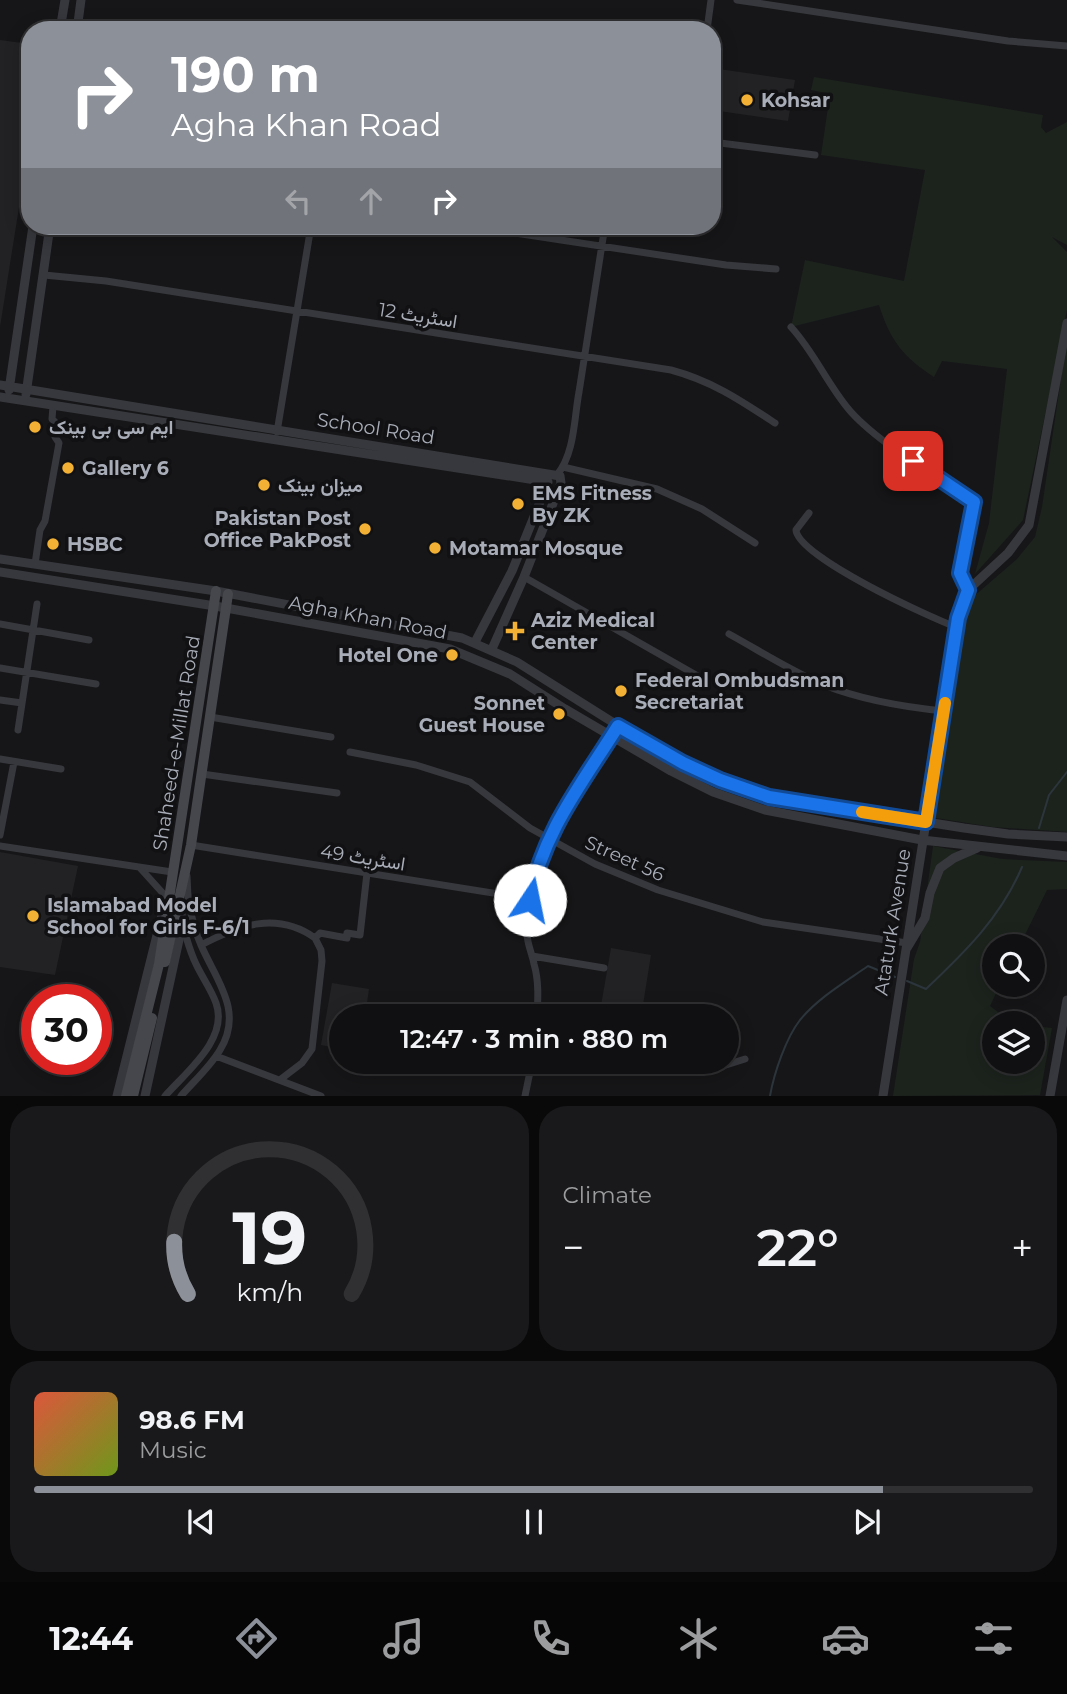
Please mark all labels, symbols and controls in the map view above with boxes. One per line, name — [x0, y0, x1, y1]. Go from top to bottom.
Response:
text: 190 m — [171, 45, 320, 104]
icon: right — [56, 49, 147, 140]
place label: Kohsar — [761, 89, 830, 112]
marker: Kohsar — [739, 92, 755, 108]
text: Agha Khan Road — [171, 105, 442, 144]
icon: left — [279, 182, 317, 220]
icon: ahead — [352, 182, 390, 220]
icon: right — [425, 182, 463, 220]
street label: اسٹریٹ 12 — [377, 298, 459, 333]
street label: School Road — [316, 408, 436, 449]
place label: ایم سی بی بینک — [49, 416, 173, 440]
marker: ایم سی بی بینک — [27, 419, 43, 435]
pin — [883, 431, 943, 491]
icon: arrive — [894, 442, 932, 480]
place label: Gallery 6 — [82, 457, 169, 480]
marker: Gallery 6 — [60, 460, 76, 476]
place label: میزان بینک — [278, 474, 363, 498]
marker: میزان بینک — [256, 477, 272, 493]
place label: EMS Fitness By ZK — [532, 482, 652, 527]
marker: EMS Fitness By ZK — [510, 496, 526, 512]
place label: Pakistan Post Office PakPost — [204, 507, 351, 552]
marker: Pakistan Post Office PakPost — [357, 521, 373, 537]
place label: HSBC — [67, 533, 123, 556]
marker: HSBC — [45, 536, 61, 552]
place label: Motamar Mosque — [449, 537, 623, 560]
marker: Motamar Mosque — [427, 540, 443, 556]
street label: Agha Khan Road — [287, 591, 449, 644]
place label: Aziz Medical Center — [530, 609, 655, 654]
marker: Aziz Medical Center — [505, 621, 525, 641]
street label: Shaheed-e-Millat Road — [148, 634, 205, 852]
place label: Hotel One — [338, 644, 438, 667]
marker: Hotel One — [444, 647, 460, 663]
place label: Federal Ombudsman Secretariat — [635, 669, 844, 714]
marker: Federal Ombudsman Secretariat — [613, 683, 629, 699]
place label: Sonnet Guest House — [419, 692, 545, 737]
marker: Sonnet Guest House — [551, 706, 567, 722]
street label: Street 56 — [581, 831, 668, 886]
street label: اسٹریٹ 49 — [319, 839, 407, 876]
street label: Ataturk Avenue — [870, 847, 915, 997]
position arrow — [493, 863, 567, 937]
place label: Islamabad Model School for Girls F-6/1 — [47, 894, 250, 939]
marker: Islamabad Model School for Girls F-6/1 — [25, 908, 41, 924]
map controls — [982, 934, 1045, 1074]
button: search — [982, 934, 1045, 997]
speed limit sign: 30 — [21, 984, 112, 1075]
button: layers — [982, 1011, 1045, 1074]
text: 12:47 · 3 min · 880 m — [400, 1023, 668, 1055]
text: Climate — [563, 1181, 652, 1209]
text: 19 — [232, 1195, 307, 1283]
text: 22° — [757, 1216, 839, 1279]
text: − — [563, 1224, 584, 1271]
text: + — [1011, 1224, 1033, 1271]
text: km/h — [236, 1277, 303, 1307]
text: 98.6 FM — [139, 1404, 245, 1436]
text: Music — [139, 1436, 207, 1464]
icon: previous — [182, 1503, 220, 1541]
icon: pause — [515, 1503, 553, 1541]
icon: next — [848, 1503, 886, 1541]
icon: directions — [232, 1614, 281, 1663]
icon: music — [379, 1614, 428, 1663]
icon: phone — [526, 1614, 575, 1663]
icon: climate — [674, 1614, 723, 1663]
icon: car — [821, 1614, 870, 1663]
icon: filters — [969, 1614, 1018, 1663]
text: 12:44 — [49, 1619, 133, 1658]

